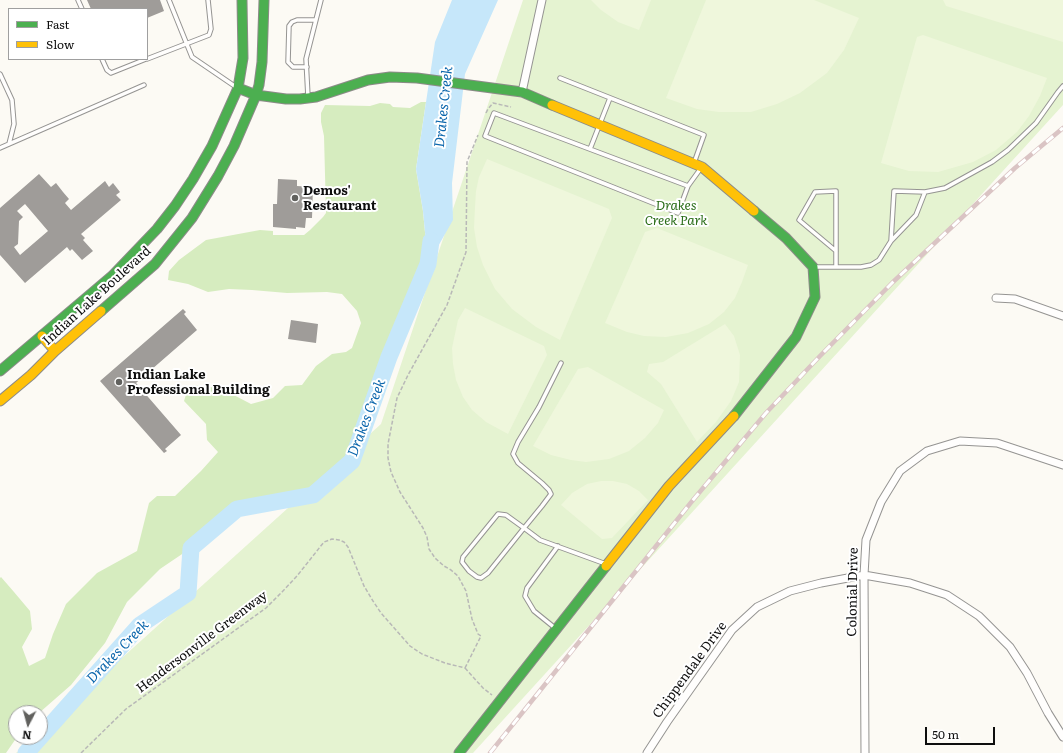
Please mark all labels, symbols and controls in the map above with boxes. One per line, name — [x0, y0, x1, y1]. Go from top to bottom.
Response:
legend — [8, 8, 148, 60]
text: Fast — [46, 15, 69, 33]
text: Slow — [46, 35, 74, 53]
water label: Drakes Creek — [431, 65, 457, 149]
place label: Demos' Restaurant — [303, 183, 376, 214]
marker: Demos' Restaurant — [290, 193, 300, 203]
park label: Drakes Creek Park — [645, 198, 707, 229]
street label: Indian Lake Boulevard — [40, 243, 154, 349]
place label: Indian Lake Professional Building — [127, 367, 270, 398]
marker: Indian Lake Professional Building — [114, 377, 124, 387]
water label: Drakes Creek — [345, 377, 389, 459]
street label: Colonial Drive — [844, 547, 862, 637]
street label: Hendersonville Greenway — [133, 588, 271, 696]
water label: Drakes Creek — [84, 617, 152, 687]
street label: Chippendale Drive — [650, 619, 730, 721]
north arrow — [8, 705, 48, 745]
scale bar — [927, 719, 997, 745]
text: 50 m — [932, 725, 959, 743]
text: N — [21, 728, 32, 744]

